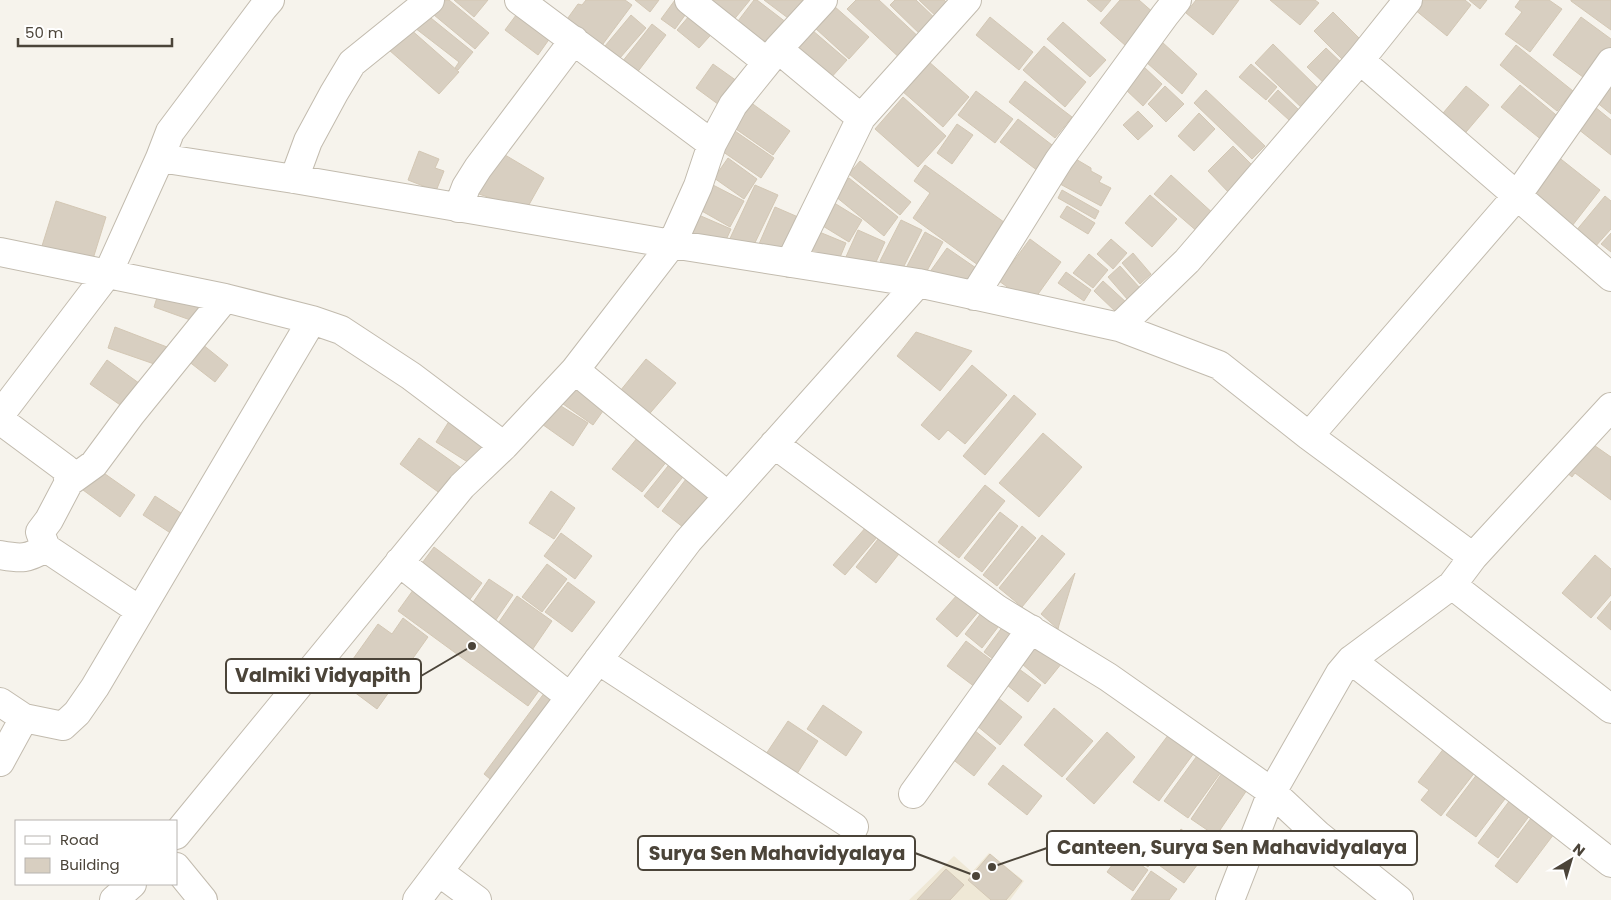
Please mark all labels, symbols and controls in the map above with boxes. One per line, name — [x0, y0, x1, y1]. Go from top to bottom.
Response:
scale bar — [18, 15, 171, 47]
text: 50 m — [25, 22, 63, 43]
callout: Valmiki Vidyapith — [226, 659, 421, 693]
text: Valmiki Vidyapith — [235, 662, 411, 689]
legend — [15, 820, 178, 885]
text: Road — [60, 829, 99, 850]
callout: Canteen, Surya Sen Mahavidyalaya — [1047, 831, 1417, 865]
text: Canteen, Surya Sen Mahavidyalaya — [1057, 834, 1407, 861]
north arrow — [1546, 835, 1596, 885]
callout: Surya Sen Mahavidyalaya — [638, 836, 915, 870]
text: N — [1569, 839, 1589, 861]
text: Surya Sen Mahavidyalaya — [649, 840, 905, 867]
text: Building — [60, 854, 120, 875]

